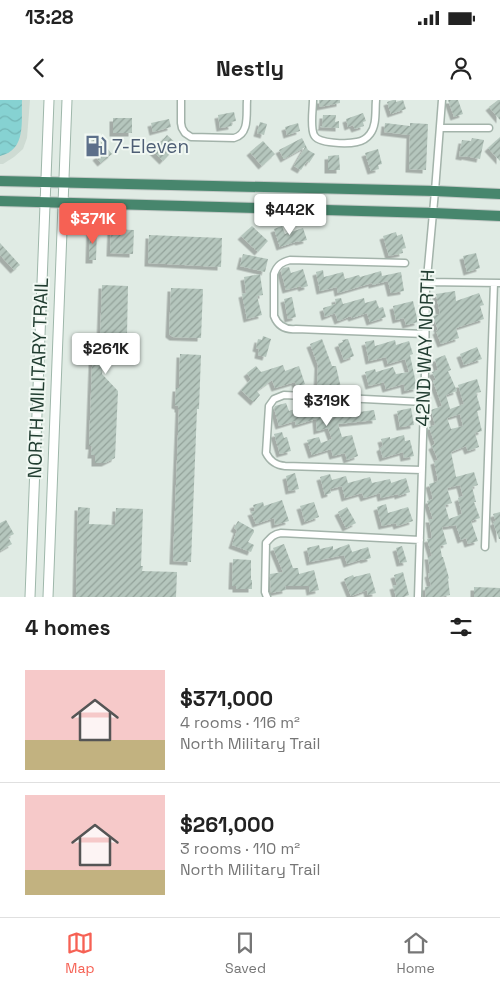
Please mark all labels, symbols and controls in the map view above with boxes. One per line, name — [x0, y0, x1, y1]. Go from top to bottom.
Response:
text: 13:28 — [25, 5, 74, 30]
icon: back — [25, 54, 53, 82]
text: Nestly — [216, 54, 284, 82]
icon: person — [447, 54, 475, 82]
fuel station icon: 7-Eleven — [83, 133, 109, 159]
place label: 7-Eleven — [112, 134, 189, 159]
pin: $442K — [255, 194, 325, 236]
text: $442K — [265, 199, 315, 220]
pin: $371K — [58, 202, 128, 245]
text: $371K — [70, 208, 116, 229]
street label: 42ND WAY NORTH — [410, 269, 440, 427]
street label: NORTH MILITARY TRAIL — [22, 277, 54, 479]
pin: $261K — [71, 332, 141, 375]
text: $261K — [83, 338, 129, 359]
pin: $319K — [292, 384, 362, 427]
text: $319K — [304, 390, 350, 411]
icon: filters — [447, 613, 475, 641]
text: 4 homes — [25, 614, 111, 641]
text: $371,000 — [180, 685, 273, 712]
icon: home — [65, 690, 125, 750]
text: 4 rooms · 116 m² — [180, 712, 300, 733]
text: North Military Trail — [180, 733, 320, 754]
text: $261,000 — [180, 811, 274, 838]
icon: home — [65, 815, 125, 875]
text: 3 rooms · 110 m² — [180, 838, 300, 859]
text: North Military Trail — [180, 859, 320, 880]
tab: Map — [65, 929, 94, 977]
tab: Saved — [225, 929, 266, 977]
tab: Home — [397, 929, 435, 977]

